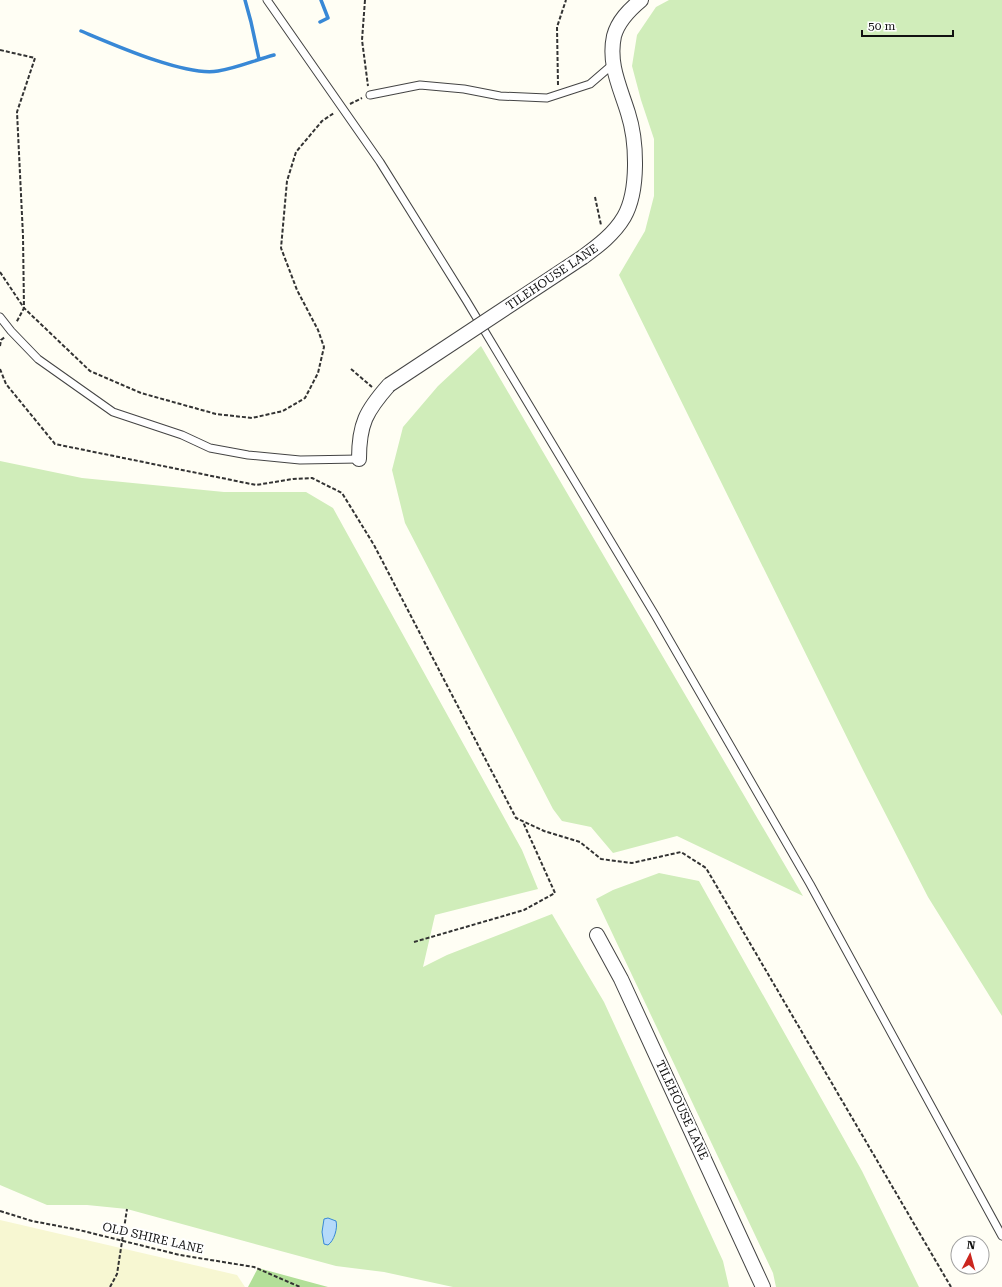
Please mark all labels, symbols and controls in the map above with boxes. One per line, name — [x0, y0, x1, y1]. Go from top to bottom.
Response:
scale bar — [862, 12, 953, 38]
text: 50 m — [868, 19, 895, 33]
street label: TILEHOUSE LANE — [503, 241, 601, 313]
street label: TILEHOUSE LANE — [653, 1058, 711, 1162]
street label: OLD SHIRE LANE — [101, 1220, 205, 1256]
north arrow — [950, 1235, 990, 1275]
text: N — [966, 1239, 976, 1253]

